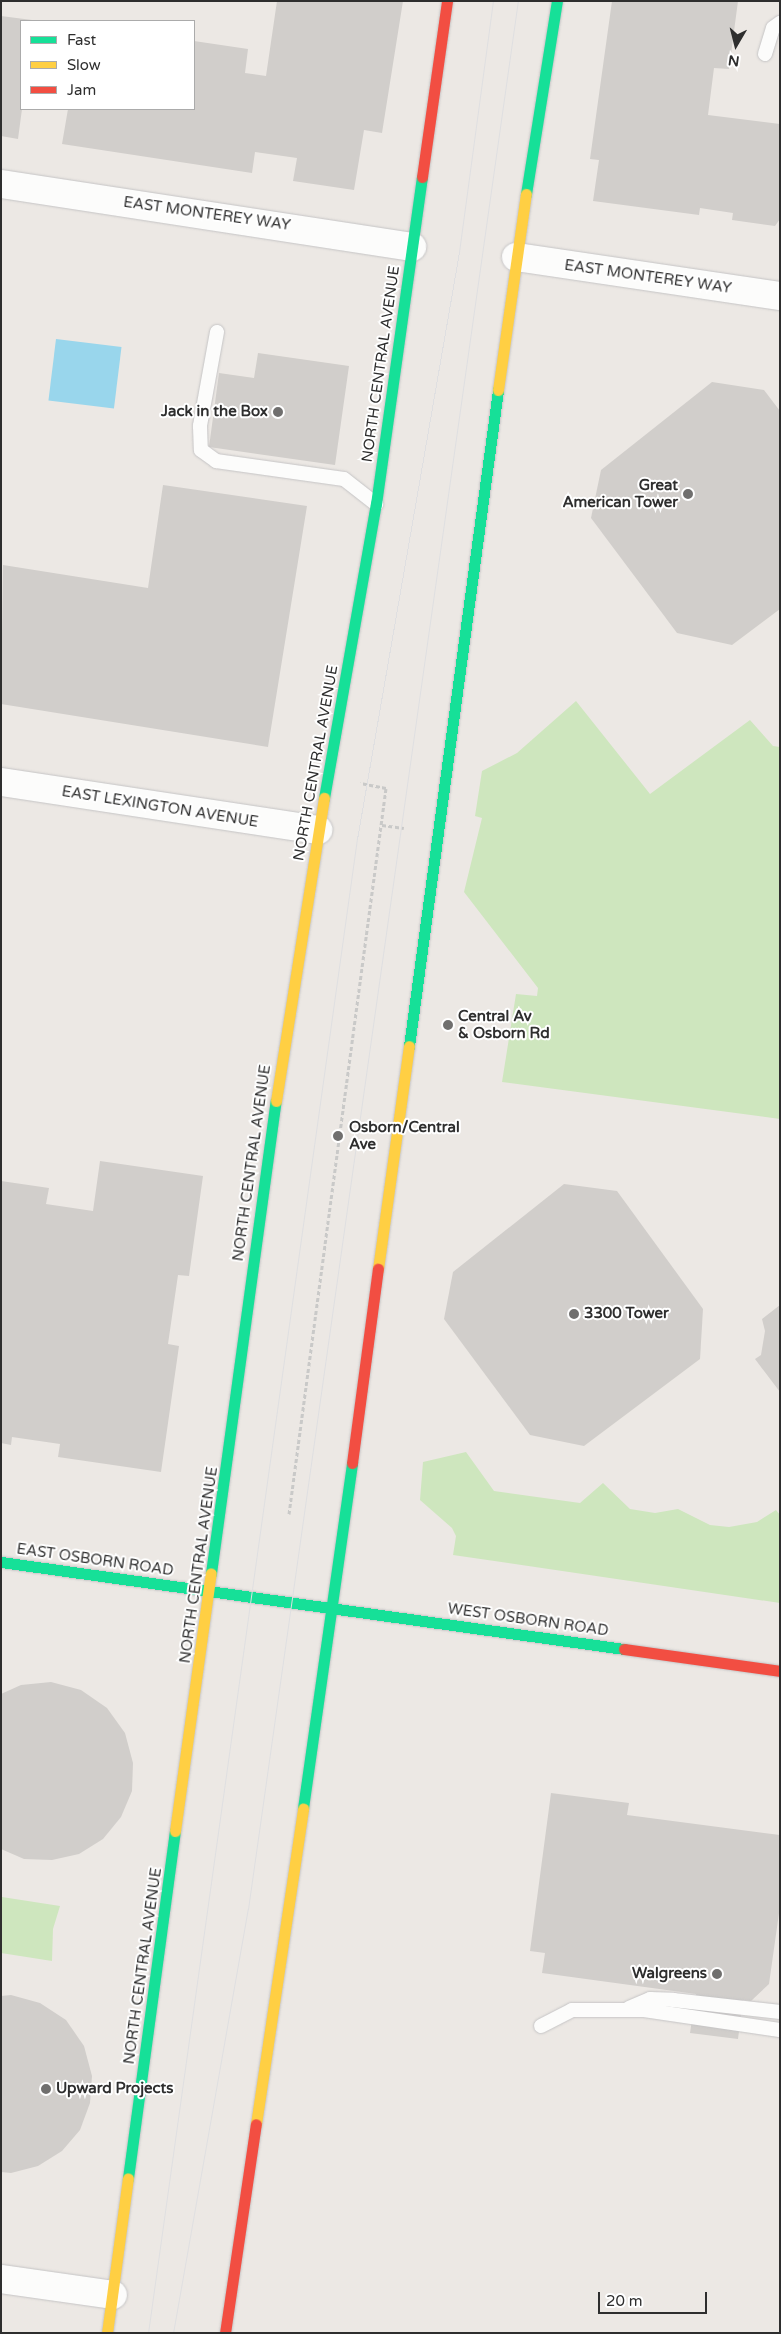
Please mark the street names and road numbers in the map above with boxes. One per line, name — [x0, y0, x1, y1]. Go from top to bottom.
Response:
street label: EAST MONTEREY WAY — [122, 193, 292, 235]
street label: EAST MONTEREY WAY — [563, 256, 733, 298]
street label: NORTH CENTRAL AVENUE — [358, 265, 404, 463]
street label: NORTH CENTRAL AVENUE — [290, 664, 342, 862]
street label: EAST LEXINGTON AVENUE — [60, 783, 260, 831]
street label: NORTH CENTRAL AVENUE — [229, 1064, 275, 1262]
street label: NORTH CENTRAL AVENUE — [176, 1466, 222, 1664]
street label: EAST OSBORN ROAD — [15, 1540, 175, 1580]
street label: WEST OSBORN ROAD — [446, 1600, 610, 1640]
street label: NORTH CENTRAL AVENUE — [120, 1867, 166, 2065]

